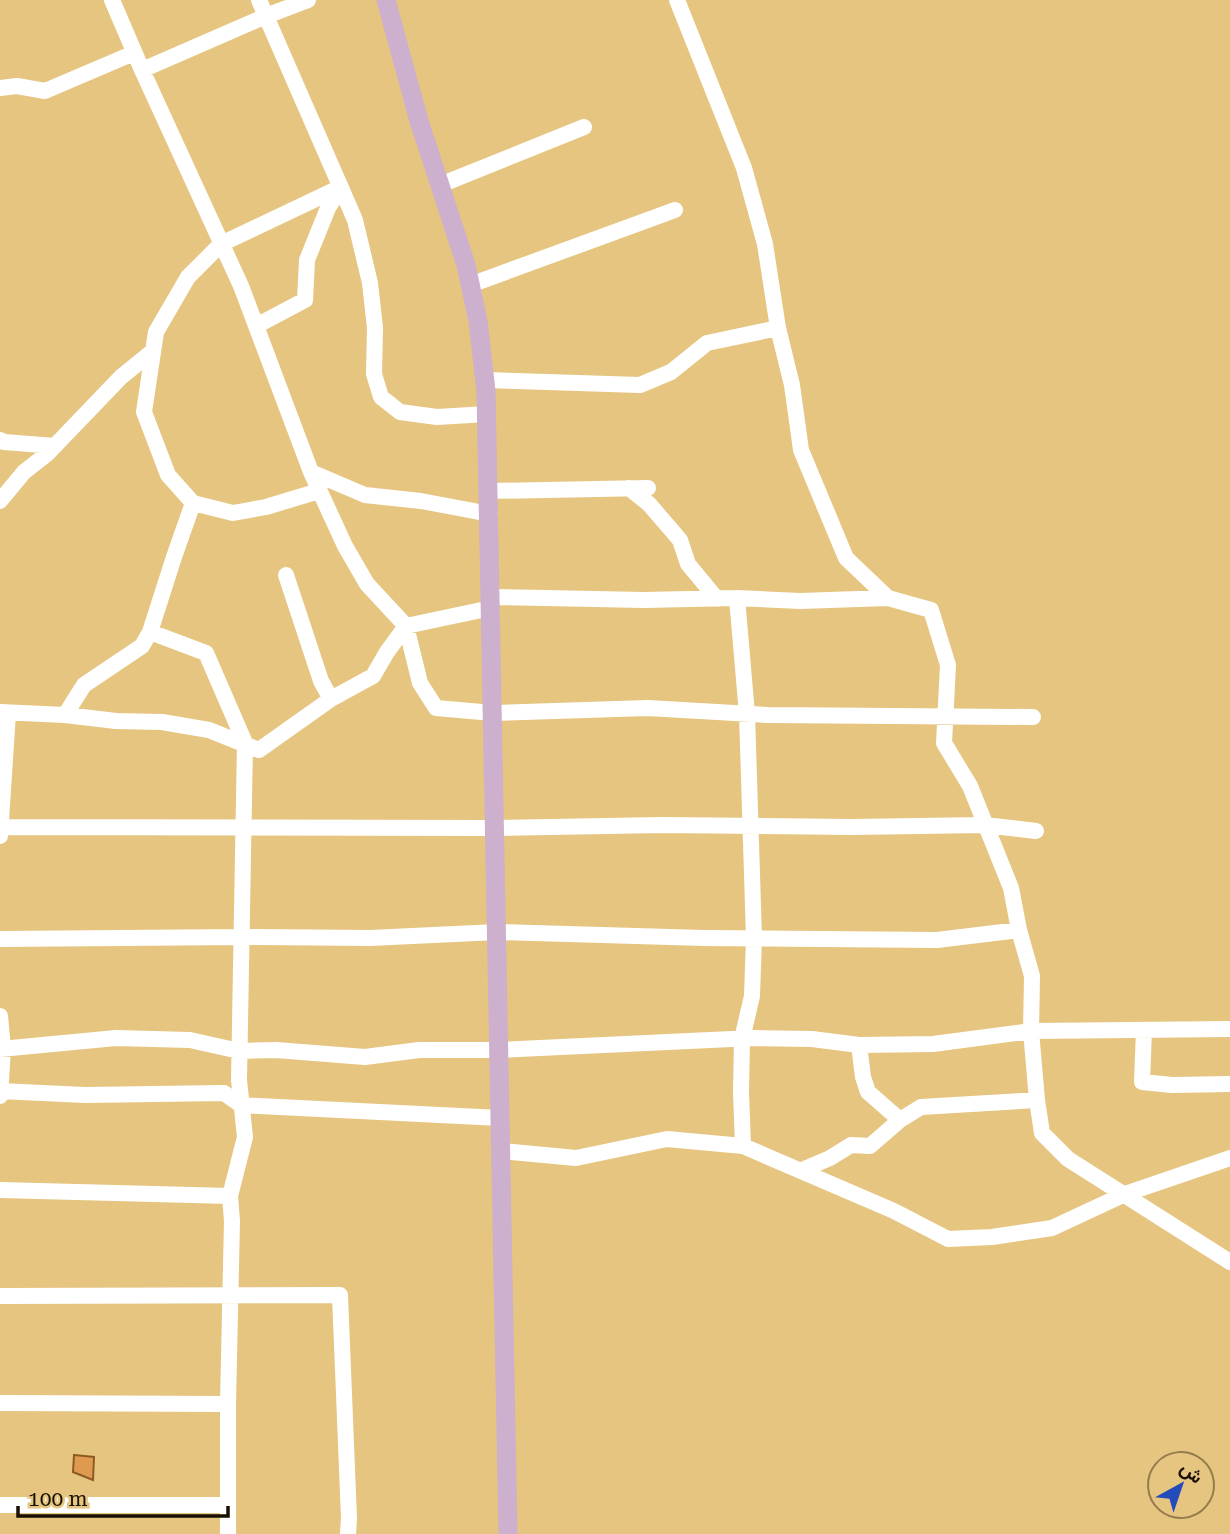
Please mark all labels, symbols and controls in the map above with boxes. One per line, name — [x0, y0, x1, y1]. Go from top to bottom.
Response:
north arrow — [1146, 1450, 1216, 1520]
text: ش — [1175, 1456, 1208, 1489]
scale bar — [18, 1474, 228, 1518]
text: 100 m — [28, 1487, 88, 1511]

